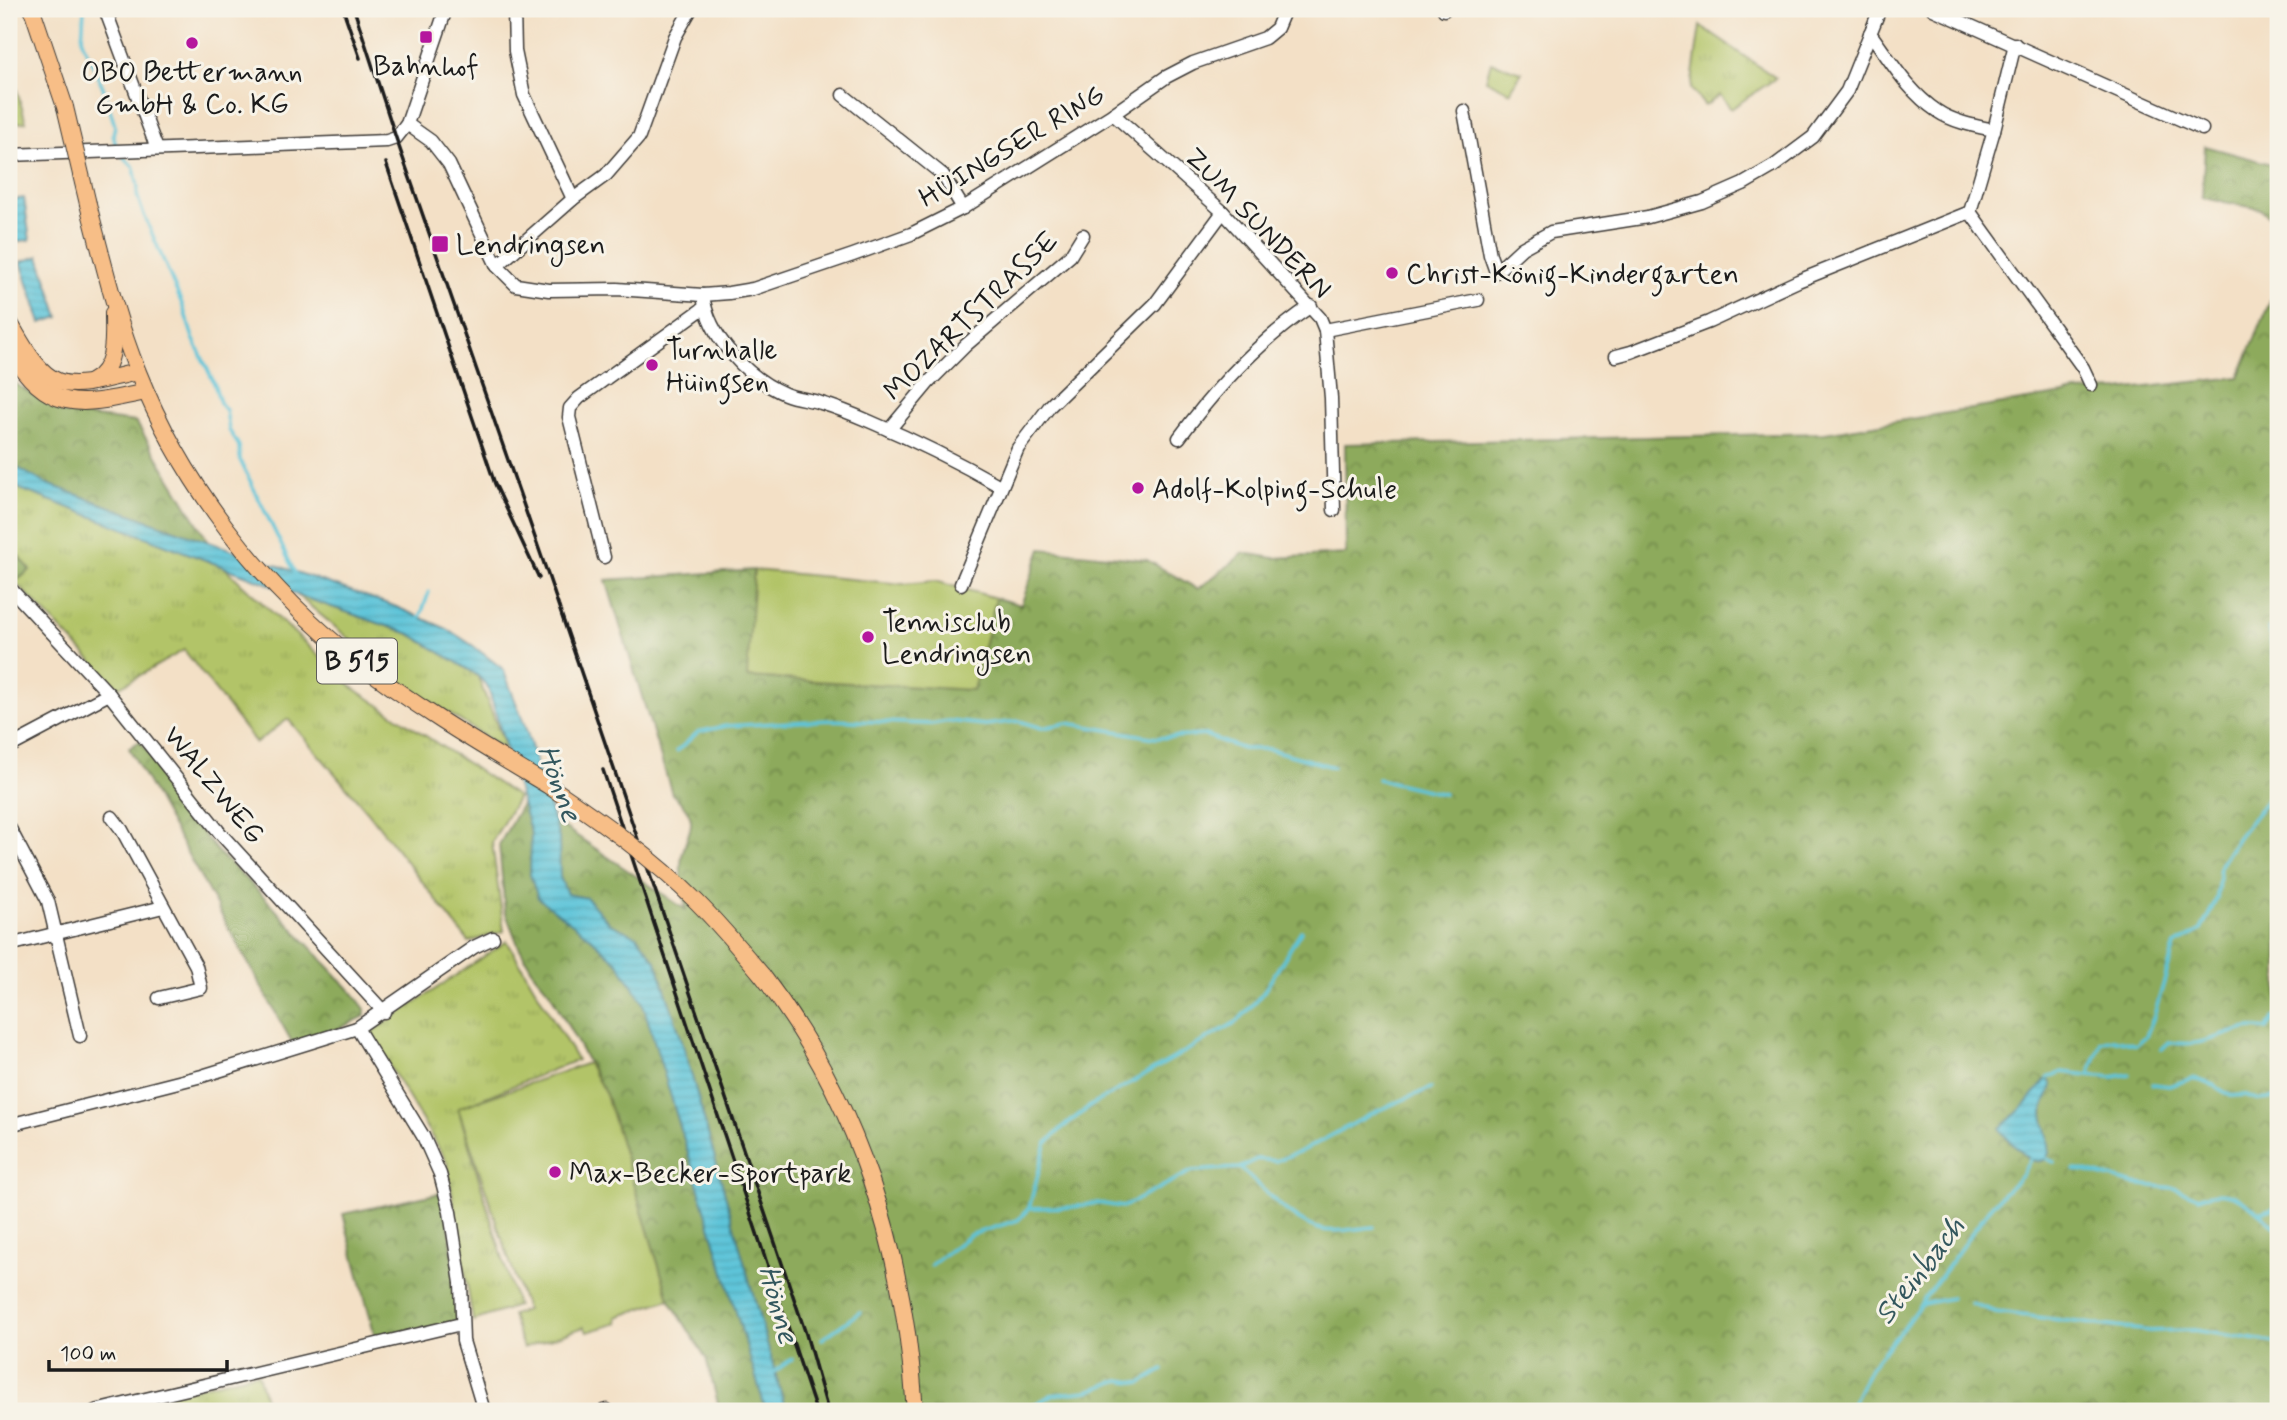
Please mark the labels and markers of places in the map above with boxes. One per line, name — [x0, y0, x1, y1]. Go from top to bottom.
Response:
marker: Bahnhof — [418, 29, 434, 45]
marker: OBO Bettermann GmbH & Co. KG — [184, 35, 200, 51]
place label: Bahnhof — [373, 49, 479, 86]
place label: OBO Bettermann GmbH & Co. KG — [81, 55, 303, 124]
place label: Lendringsen — [456, 228, 606, 267]
marker: Lendringsen — [430, 234, 450, 254]
place label: Christ-König-Kindergarten — [1406, 257, 1739, 297]
marker: Christ-König-Kindergarten — [1384, 265, 1400, 281]
place label: Turnhalle Hüingsen — [666, 333, 778, 405]
marker: Turnhalle Hüingsen — [644, 357, 660, 373]
place label: Adolf-Kolping-Schule — [1152, 472, 1397, 512]
marker: Adolf-Kolping-Schule — [1130, 480, 1146, 496]
place label: Tennisclub Lendringsen — [882, 605, 1032, 676]
marker: Tennisclub Lendringsen — [860, 629, 876, 645]
place label: Max-Becker-Sportpark — [569, 1156, 851, 1193]
marker: Max-Becker-Sportpark — [547, 1164, 563, 1180]

